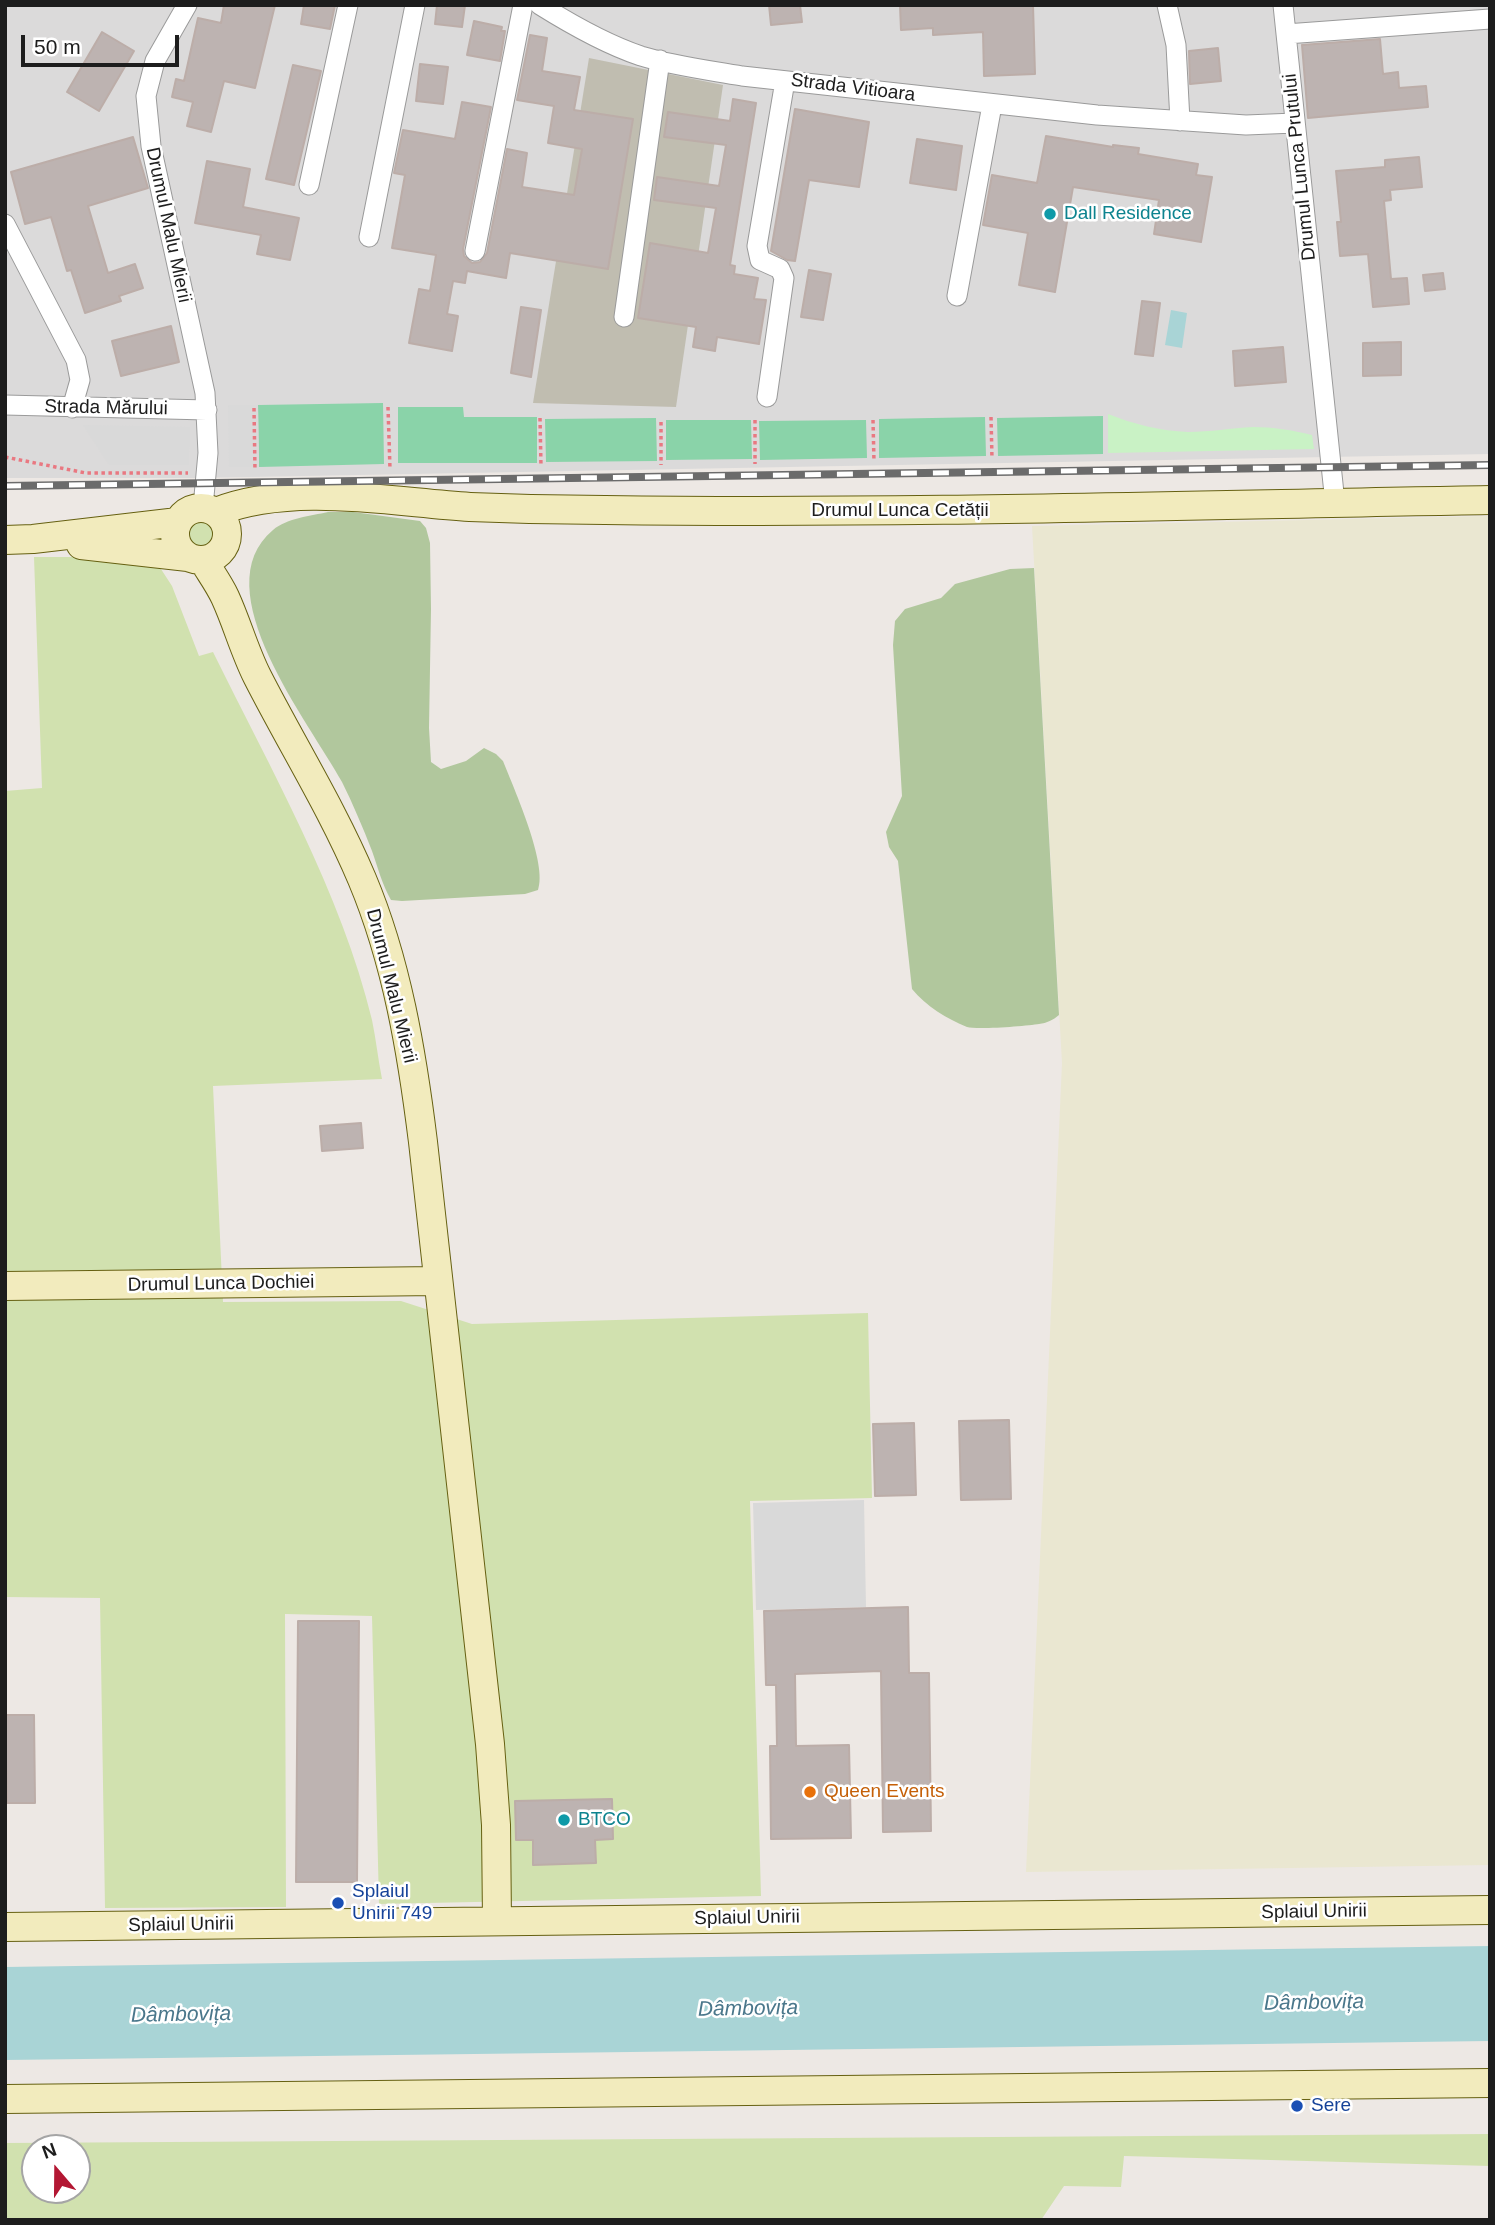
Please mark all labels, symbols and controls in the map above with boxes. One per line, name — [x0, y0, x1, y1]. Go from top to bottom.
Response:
scale bar — [24, 21, 182, 65]
text: 50 m — [34, 35, 81, 58]
street label: Strada Vitioara — [789, 69, 917, 107]
street label: Drumul Lunca Prutului — [1279, 72, 1321, 262]
street label: Drumul Malu Mierii — [140, 145, 196, 305]
place label: Dall Residence — [1064, 203, 1192, 225]
marker: Dall Residence — [1042, 206, 1058, 222]
street label: Strada Mărului — [44, 396, 168, 420]
street label: Drumul Lunca Cetății — [811, 500, 989, 522]
street label: Drumul Malu Mierii — [361, 906, 421, 1066]
street label: Drumul Lunca Dochiei — [127, 1271, 315, 1297]
place label: Queen Events — [824, 1781, 944, 1803]
marker: Queen Events — [802, 1784, 818, 1800]
place label: BTCO — [578, 1809, 631, 1831]
marker: BTCO — [556, 1812, 572, 1828]
place label: Splaiul Unirii 749 — [352, 1881, 432, 1925]
marker: Splaiul Unirii 749 — [330, 1895, 346, 1911]
street label: Splaiul Unirii — [1261, 1900, 1367, 1924]
street label: Splaiul Unirii — [694, 1906, 800, 1930]
street label: Splaiul Unirii — [128, 1913, 234, 1937]
water label: Dâmbovița — [1264, 1990, 1364, 2016]
water label: Dâmbovița — [698, 1996, 798, 2022]
water label: Dâmbovița — [131, 2002, 231, 2028]
place label: Sere — [1311, 2095, 1351, 2117]
marker: Sere — [1289, 2098, 1305, 2114]
north arrow — [21, 2134, 91, 2204]
text: N — [39, 2138, 59, 2163]

